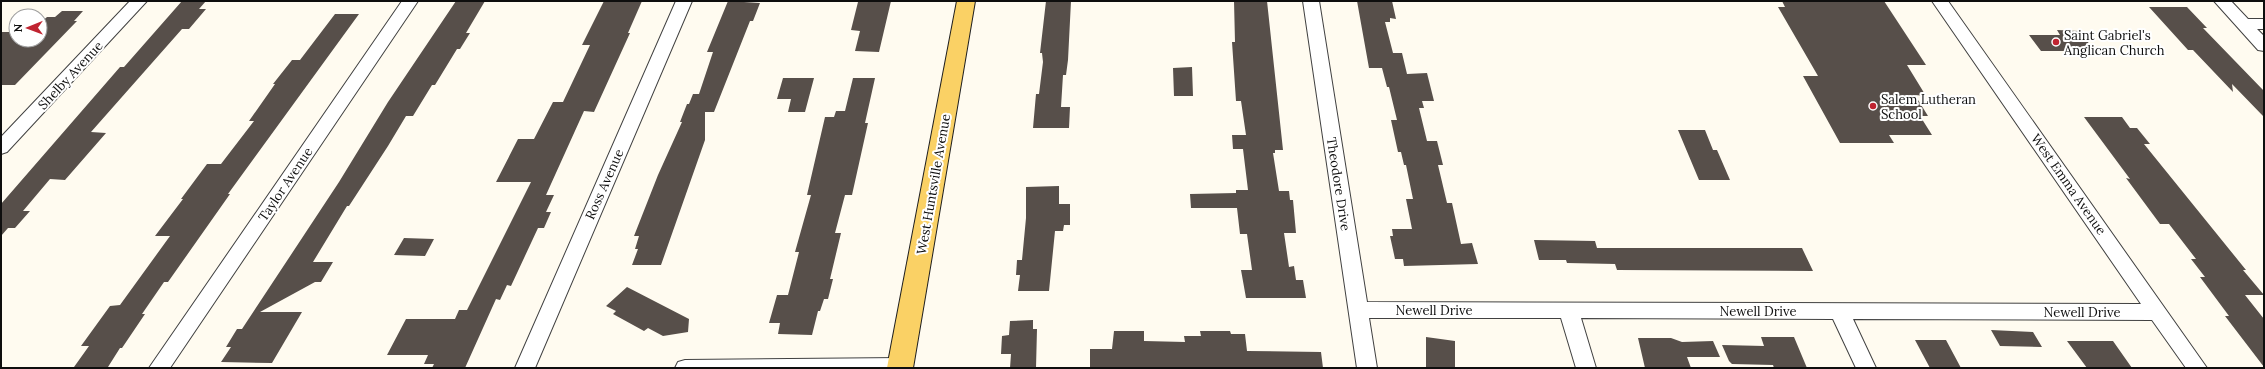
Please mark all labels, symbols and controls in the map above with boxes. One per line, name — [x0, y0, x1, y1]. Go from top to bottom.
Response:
north arrow — [8, 8, 48, 48]
text: N — [11, 23, 25, 33]
place label: Saint Gabriel's Anglican Church — [2063, 27, 2165, 59]
marker: Saint Gabriel's Anglican Church — [2051, 37, 2061, 47]
street label: Shelby Avenue — [34, 38, 106, 113]
place label: Salem Lutheran School — [1881, 91, 1976, 123]
marker: Salem Lutheran School — [1868, 101, 1878, 111]
street label: West Huntsville Avenue — [913, 113, 954, 256]
street label: West Emma Avenue — [2027, 130, 2110, 238]
street label: Theodore Drive — [1323, 136, 1354, 232]
street label: Taylor Avenue — [254, 144, 316, 225]
street label: Ross Avenue — [581, 146, 628, 222]
street label: Newell Drive — [1395, 302, 1473, 319]
street label: Newell Drive — [1719, 303, 1797, 320]
street label: Newell Drive — [2043, 304, 2121, 321]

